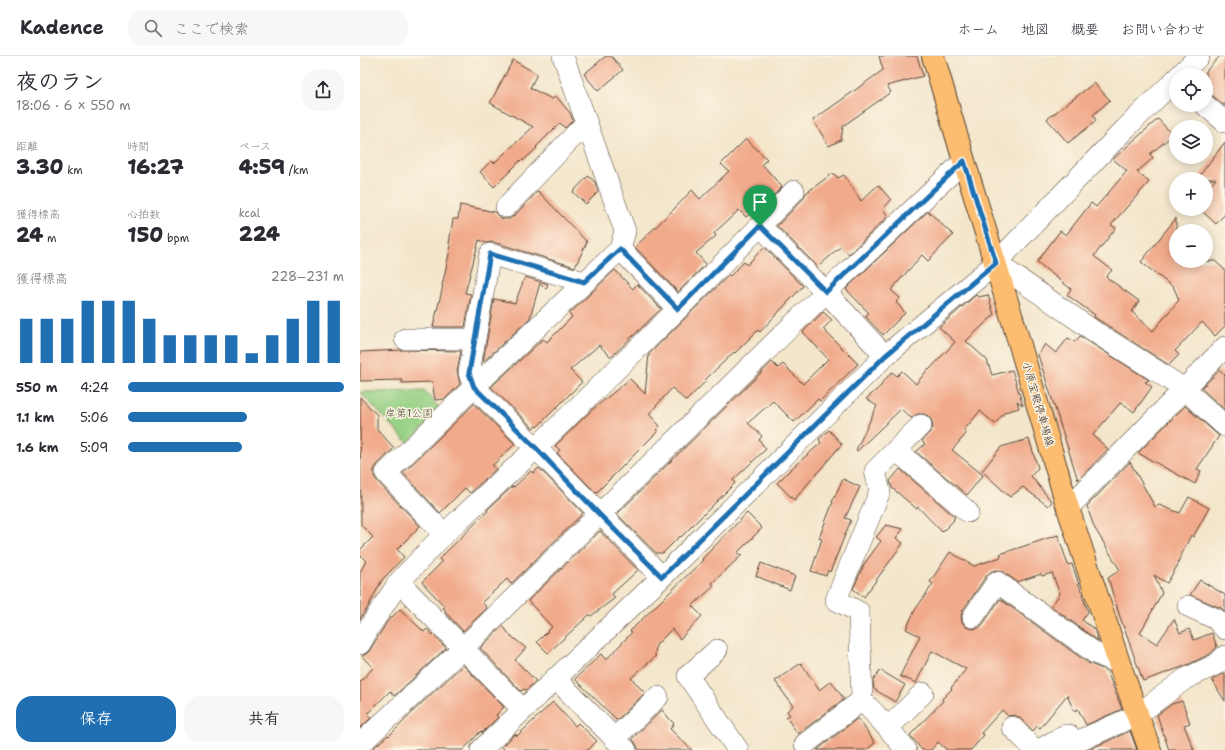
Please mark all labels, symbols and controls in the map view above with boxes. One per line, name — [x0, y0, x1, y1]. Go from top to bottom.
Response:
search box — [128, 10, 408, 46]
text: Kadence — [20, 15, 104, 40]
icon: search — [142, 17, 164, 39]
text: ここで検索 — [174, 19, 249, 39]
text: ホーム — [958, 20, 999, 38]
text: 地図 — [1021, 20, 1049, 38]
text: 概要 — [1071, 20, 1099, 38]
text: お問い合わせ — [1121, 20, 1205, 38]
text: 夜のラン — [16, 67, 104, 96]
map controls — [1169, 68, 1213, 268]
button: locate — [1169, 68, 1213, 112]
button: share — [302, 69, 344, 111]
text: 18:06 · 6 × 550 m — [16, 97, 131, 114]
button: layers — [1169, 120, 1213, 164]
text: 距離 — [16, 139, 38, 154]
text: 時間 — [127, 139, 149, 154]
text: ペース — [239, 139, 271, 154]
text: 3.30 — [16, 154, 63, 180]
text: 16:27 — [127, 154, 184, 180]
text: 4:59 — [239, 154, 285, 180]
text: km — [63, 163, 83, 178]
text: /km — [285, 163, 308, 178]
button: + — [1169, 172, 1213, 216]
pin — [743, 185, 777, 226]
icon: arrive — [749, 191, 771, 213]
text: kcal — [239, 206, 260, 221]
text: 獲得標高 — [16, 207, 60, 222]
text: 心拍数 — [127, 207, 160, 222]
text: 224 — [239, 221, 280, 247]
text: 24 — [16, 222, 43, 248]
text: 150 — [127, 222, 163, 248]
button: − — [1169, 224, 1213, 268]
text: m — [43, 231, 57, 246]
text: bpm — [163, 231, 189, 246]
text: 228–231 m — [271, 268, 344, 285]
text: 獲得標高 — [16, 270, 68, 287]
street label: 小原宝殿停車場線 — [1019, 360, 1057, 448]
text: 550 m — [16, 379, 58, 396]
text: 4:24 — [80, 379, 109, 396]
park label: 岸第1公園 — [385, 406, 433, 421]
text: 1.1 km — [16, 409, 54, 426]
text: 5:06 — [80, 409, 109, 426]
text: 1.6 km — [16, 439, 59, 456]
text: 5:09 — [80, 439, 108, 456]
button: 保存 — [16, 696, 176, 742]
button: 共有 — [184, 696, 344, 742]

